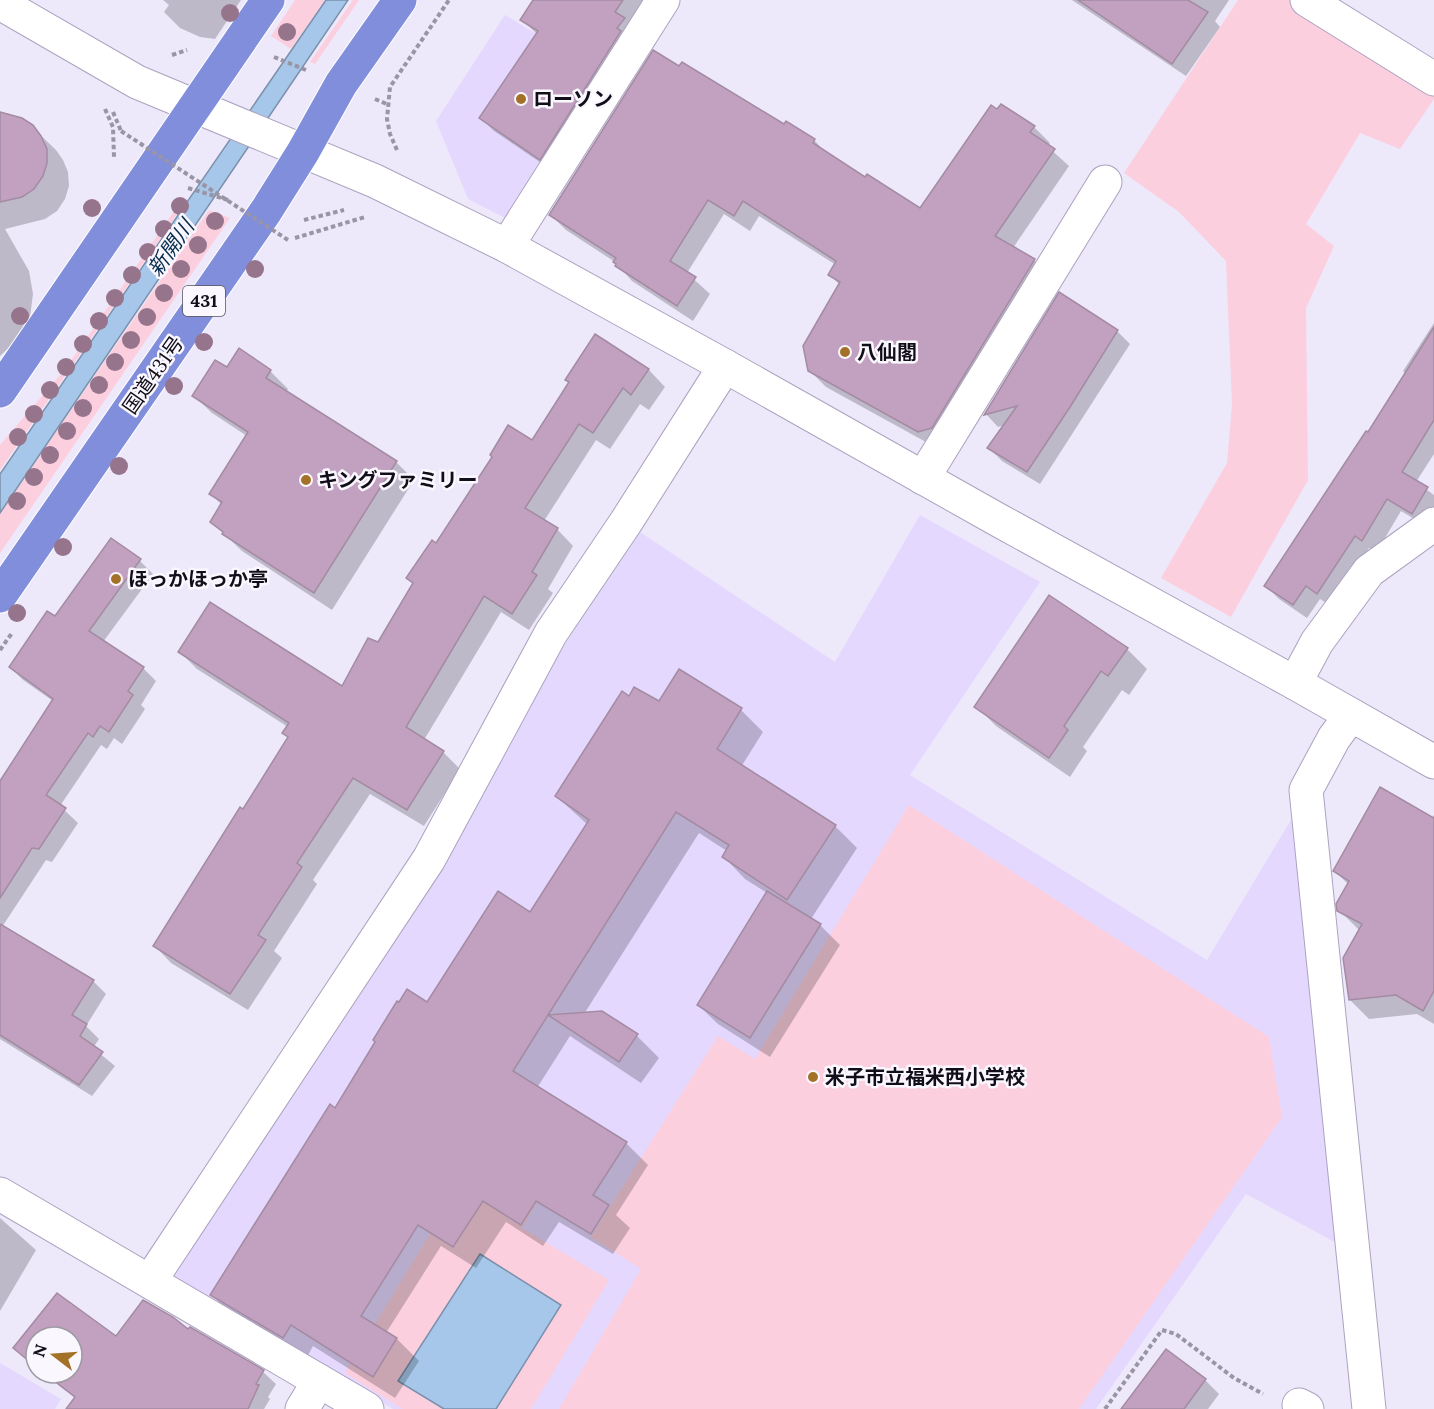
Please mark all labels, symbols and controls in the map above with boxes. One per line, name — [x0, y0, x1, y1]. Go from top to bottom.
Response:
place label: ローソン — [533, 86, 613, 111]
marker: ローソン — [514, 92, 528, 106]
water label: 新開川 — [141, 213, 201, 281]
road number: 431 — [183, 286, 225, 316]
street label: 国道431号 — [117, 331, 188, 418]
place label: 八仙閣 — [857, 339, 917, 364]
marker: 八仙閣 — [838, 345, 852, 359]
place label: キングファミリー — [318, 467, 477, 492]
marker: キングファミリー — [299, 473, 313, 487]
place label: ほっかほっか亭 — [128, 566, 268, 591]
marker: ほっかほっか亭 — [109, 572, 123, 586]
place label: 米子市立福米西小学校 — [825, 1064, 1025, 1089]
marker: 米子市立福米西小学校 — [806, 1070, 820, 1084]
north arrow — [24, 1325, 84, 1385]
text: N — [28, 1342, 51, 1359]

